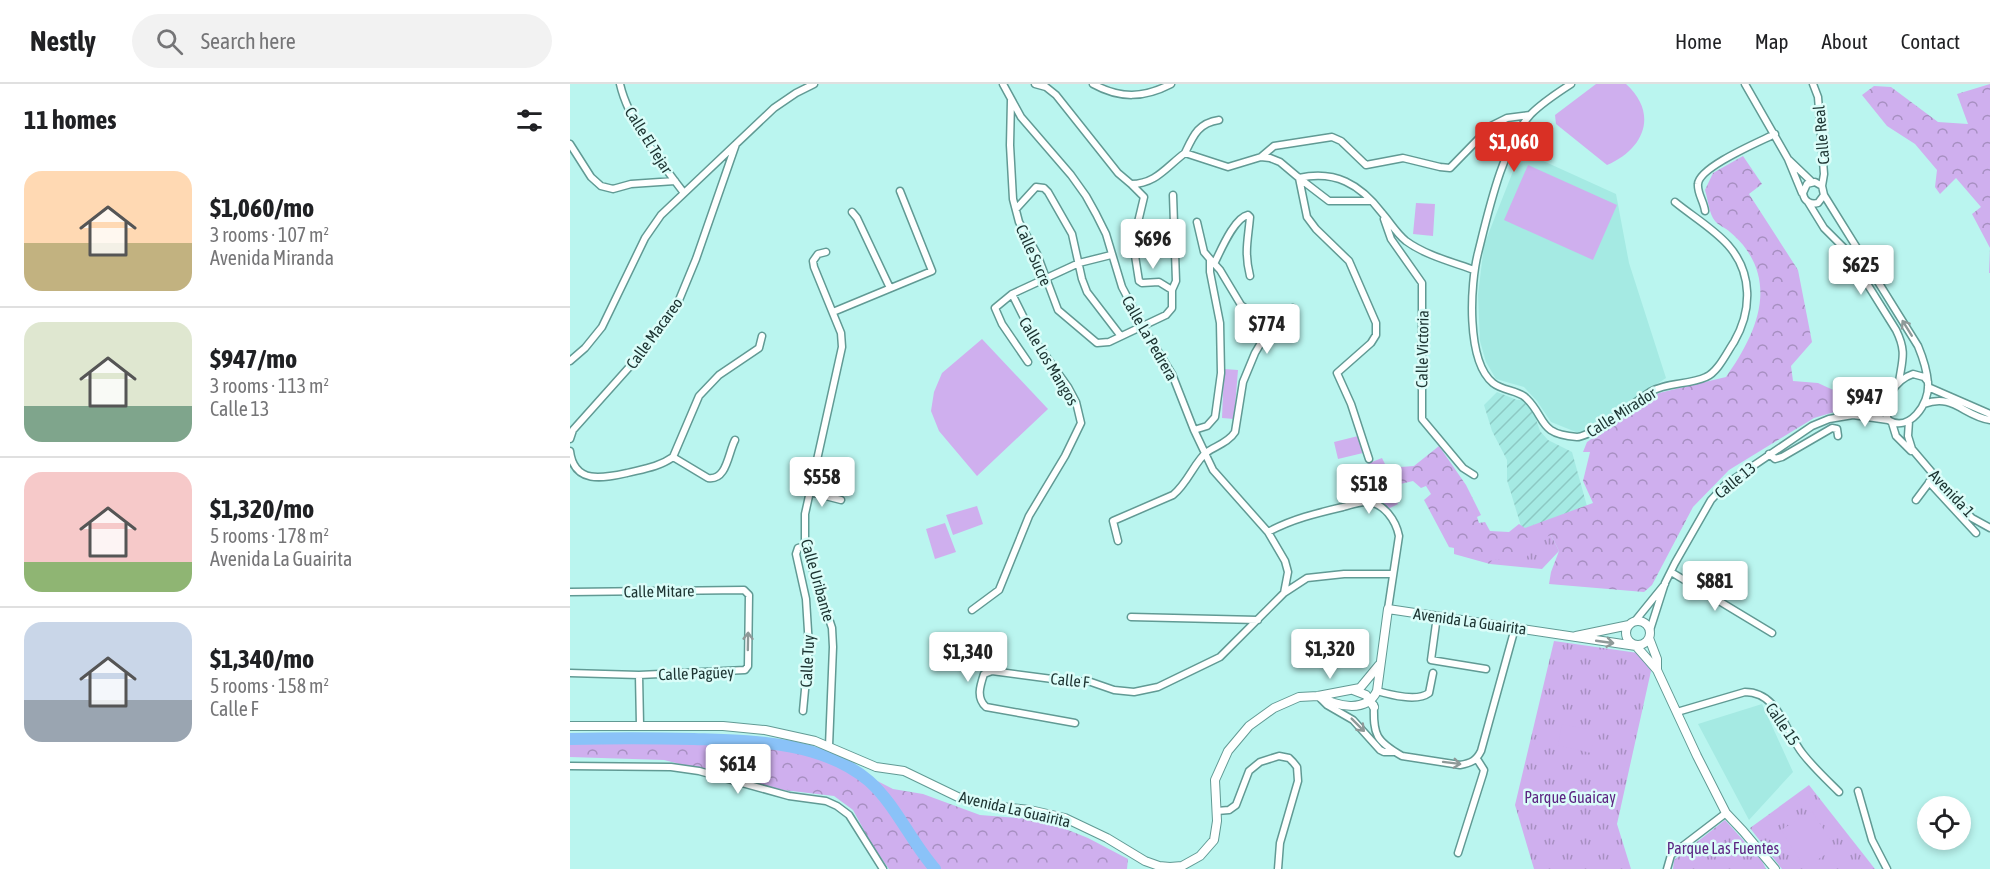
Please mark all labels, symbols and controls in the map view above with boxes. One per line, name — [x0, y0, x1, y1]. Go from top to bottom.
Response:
search box — [132, 14, 552, 68]
text: Nestly — [30, 25, 96, 57]
icon: search — [153, 25, 186, 58]
text: Search here — [201, 28, 296, 54]
text: Home — [1675, 29, 1722, 53]
text: Map — [1755, 29, 1789, 53]
text: About — [1822, 29, 1868, 53]
text: Contact — [1901, 29, 1960, 53]
street label: Calle El Tejar — [621, 103, 677, 177]
icon: filters — [513, 104, 546, 137]
street label: Calle Real — [1809, 104, 1833, 165]
text: 11 homes — [24, 105, 117, 135]
pin: $1,060 — [1465, 122, 1563, 173]
text: $1,060 — [1489, 130, 1539, 153]
text: $1,060/mo — [210, 193, 314, 223]
icon: home — [72, 195, 144, 267]
pin: $696 — [1117, 219, 1189, 270]
street label: Calle Sucre — [1013, 222, 1055, 288]
text: 3 rooms · 107 m² — [210, 223, 329, 246]
text: $696 — [1135, 227, 1171, 250]
pin: $625 — [1825, 245, 1897, 296]
text: Avenida Miranda — [210, 246, 334, 269]
text: $625 — [1843, 253, 1879, 276]
street label: Calle La Pedrera — [1119, 293, 1181, 383]
street label: Calle Macareo — [622, 294, 686, 372]
pin: $774 — [1231, 304, 1303, 355]
street label: Calle Victoria — [1412, 310, 1432, 388]
text: $774 — [1249, 312, 1285, 335]
street label: Calle Los Mangos — [1015, 314, 1083, 409]
one-way arrow — [1901, 320, 1913, 337]
text: $947/mo — [210, 344, 297, 374]
icon: home — [72, 346, 144, 418]
text: 3 rooms · 113 m² — [210, 374, 329, 397]
pin: $947 — [1829, 377, 1901, 428]
street label: Calle Mirador — [1583, 383, 1659, 440]
text: $947 — [1847, 385, 1883, 408]
text: Calle 13 — [210, 397, 269, 420]
pin: $558 — [786, 457, 858, 508]
street label: Calle 13 — [1711, 458, 1759, 502]
pin: $518 — [1333, 464, 1405, 515]
text: $558 — [804, 465, 840, 488]
street label: Avenida 1 — [1926, 466, 1978, 520]
text: $518 — [1351, 472, 1387, 495]
text: $1,320/mo — [210, 494, 314, 524]
icon: home — [72, 496, 144, 568]
text: 5 rooms · 178 m² — [210, 524, 329, 547]
street label: Calle Uribante — [798, 537, 838, 623]
text: Avenida La Guairita — [210, 547, 352, 570]
pin: $881 — [1679, 561, 1751, 612]
text: $881 — [1697, 569, 1733, 592]
street label: Calle Mitare — [623, 581, 695, 601]
street label: Avenida La Guairita — [1412, 604, 1528, 638]
pin: $1,320 — [1281, 629, 1379, 680]
one-way arrow — [742, 631, 754, 651]
pin: $1,340 — [919, 632, 1017, 683]
street label: Calle Tuy — [797, 634, 818, 688]
text: $1,320 — [1305, 637, 1355, 660]
one-way arrow — [1595, 637, 1614, 648]
text: $1,340 — [943, 640, 993, 663]
text: $1,340/mo — [210, 644, 314, 674]
icon: home — [72, 646, 144, 718]
street label: Calle Pagüey — [658, 663, 735, 684]
street label: Calle F — [1050, 669, 1091, 691]
text: 5 rooms · 158 m² — [210, 674, 329, 697]
text: Calle F — [210, 697, 259, 720]
street label: Calle 15 — [1762, 699, 1804, 749]
one-way arrow — [1351, 718, 1365, 733]
pin: $614 — [702, 744, 774, 795]
text: $614 — [720, 752, 756, 775]
one-way arrow — [1442, 758, 1462, 769]
street label: Avenida La Guairita — [958, 787, 1072, 831]
park label: Parque Guaicay — [1524, 788, 1616, 807]
map controls — [1917, 796, 1971, 850]
button: locate — [1917, 796, 1971, 850]
park label: Parque Las Fuentes — [1667, 839, 1780, 858]

